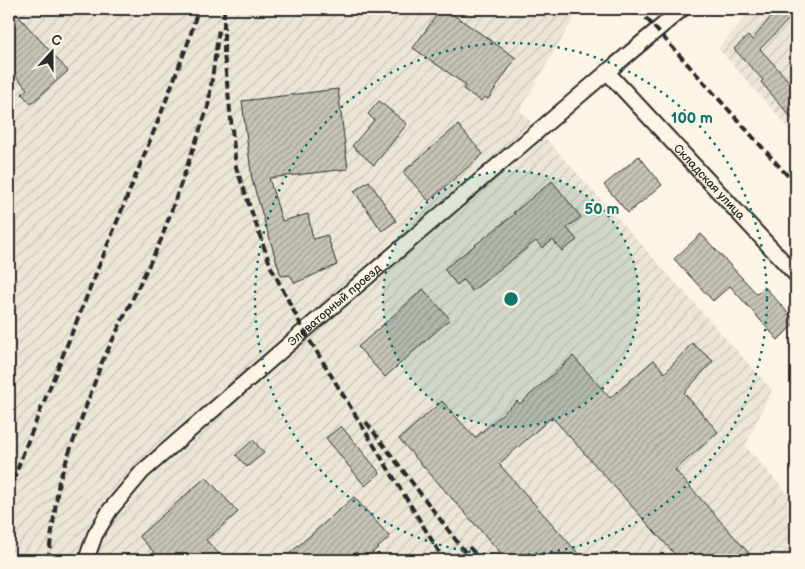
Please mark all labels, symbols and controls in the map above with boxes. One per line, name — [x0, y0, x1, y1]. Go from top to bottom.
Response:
north arrow — [28, 28, 78, 78]
text: С — [49, 31, 64, 50]
text: 100 m — [671, 109, 713, 128]
street label: Складская улица — [670, 141, 748, 223]
text: 50 m — [585, 200, 620, 219]
street label: Элеваторный проезд — [285, 261, 385, 350]
centre of rings — [502, 290, 520, 308]

